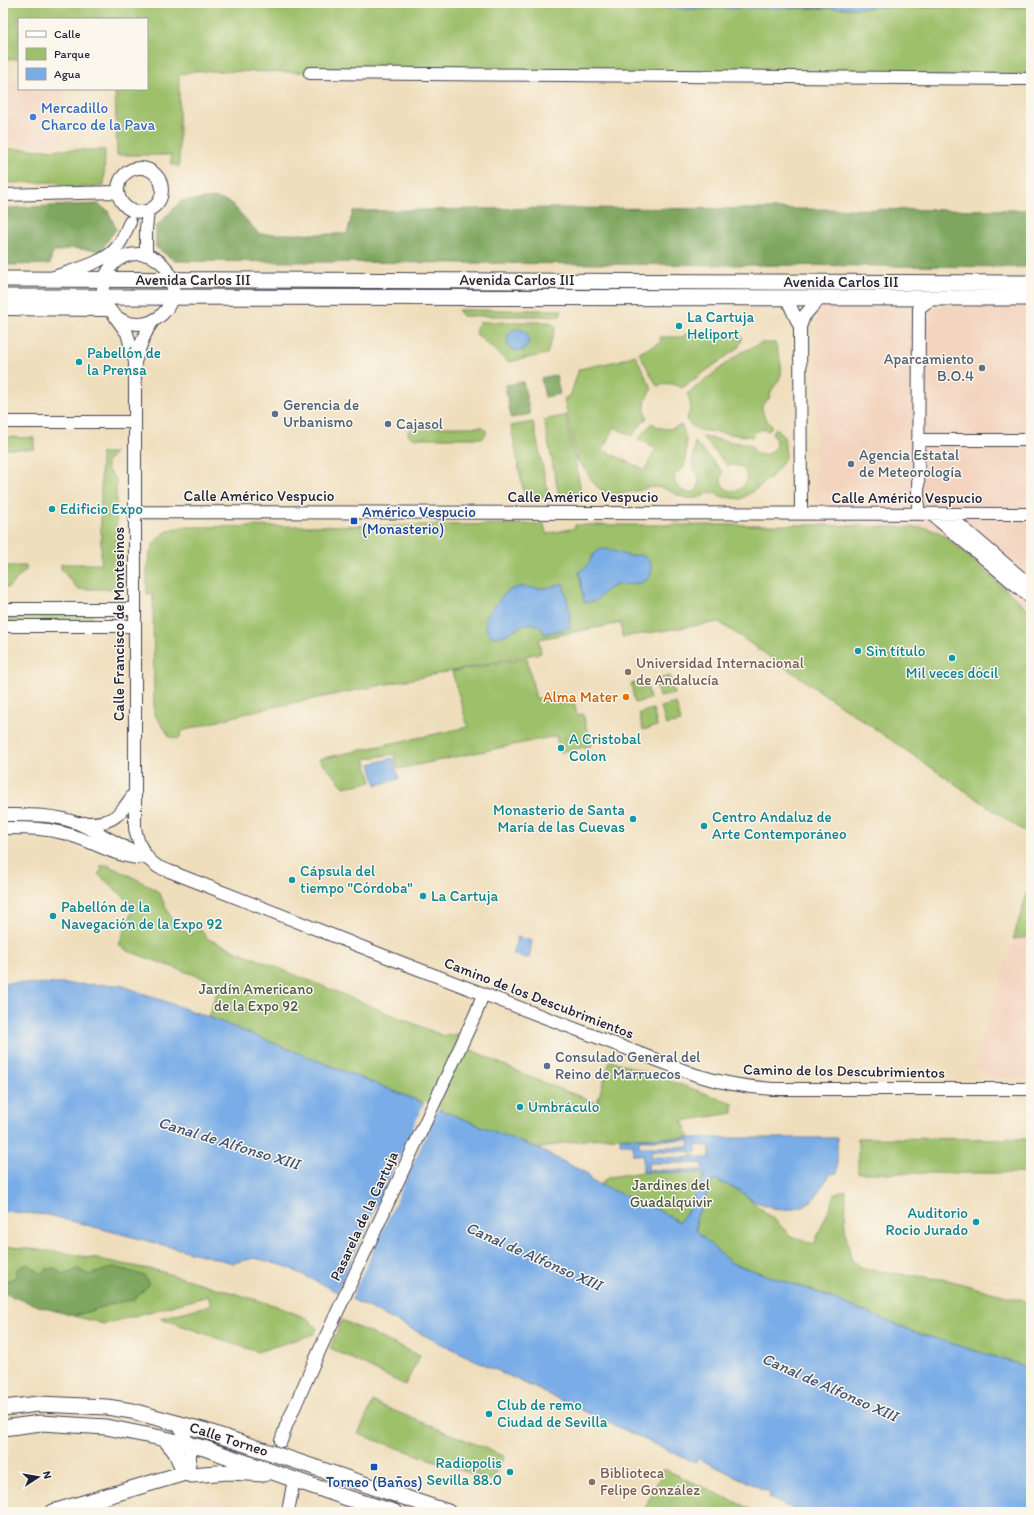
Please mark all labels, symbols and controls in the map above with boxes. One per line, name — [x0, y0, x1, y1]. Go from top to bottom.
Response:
legend — [18, 18, 148, 90]
text: Calle — [54, 27, 81, 41]
text: Parque — [54, 47, 90, 61]
text: Agua — [54, 67, 80, 81]
place label: Mercadillo Charco de la Pava — [41, 99, 155, 134]
marker: Mercadillo Charco de la Pava — [28, 112, 38, 122]
street label: Avenida Carlos III — [135, 271, 251, 289]
street label: Avenida Carlos III — [459, 271, 575, 289]
street label: Avenida Carlos III — [783, 273, 899, 291]
place label: La Cartuja Heliport — [687, 308, 754, 343]
marker: La Cartuja Heliport — [674, 321, 684, 331]
place label: Pabellón de la Prensa — [87, 344, 161, 379]
place label: Aparcamiento B.O.4 — [884, 350, 974, 385]
marker: Pabellón de la Prensa — [74, 357, 84, 367]
marker: Aparcamiento B.O.4 — [977, 363, 987, 373]
place label: Gerencia de Urbanismo — [283, 396, 359, 431]
marker: Gerencia de Urbanismo — [270, 409, 280, 419]
place label: Cajasol — [396, 415, 444, 433]
marker: Cajasol — [383, 419, 393, 429]
place label: Agencia Estatal de Meteorología — [859, 446, 962, 481]
marker: Agencia Estatal de Meteorología — [846, 459, 856, 469]
street label: Calle Américo Vespucio — [184, 487, 334, 505]
street label: Calle Américo Vespucio — [508, 488, 658, 506]
street label: Calle Américo Vespucio — [832, 489, 982, 507]
place label: Edificio Expo — [60, 500, 143, 518]
place label: Américo Vespucio (Monasterio) — [362, 503, 476, 538]
marker: Edificio Expo — [47, 504, 57, 514]
marker: Américo Vespucio (Monasterio) — [349, 516, 359, 526]
street label: Calle Francisco de Montesinos — [110, 526, 128, 721]
place label: Sin título — [866, 642, 925, 660]
marker: Sin título — [853, 646, 863, 656]
marker: Mil veces dócil — [947, 653, 957, 663]
place label: Universidad Internacional de Andalucía — [636, 654, 805, 689]
place label: Mil veces dócil — [906, 664, 999, 682]
marker: Universidad Internacional de Andalucía — [623, 667, 633, 677]
place label: Alma Mater — [543, 688, 618, 706]
marker: Alma Mater — [621, 692, 631, 702]
place label: A Cristobal Colon — [569, 730, 642, 765]
marker: A Cristobal Colon — [556, 743, 566, 753]
place label: Monasterio de Santa María de las Cuevas — [493, 801, 626, 836]
place label: Centro Andaluz de Arte Contemporáneo — [712, 808, 847, 843]
marker: Monasterio de Santa María de las Cuevas — [628, 814, 638, 824]
marker: Centro Andaluz de Arte Contemporáneo — [699, 821, 709, 831]
place label: Cápsula del tiempo "Córdoba" — [300, 862, 413, 897]
marker: Cápsula del tiempo "Córdoba" — [287, 875, 297, 885]
place label: La Cartuja — [431, 887, 498, 905]
marker: La Cartuja — [418, 891, 428, 901]
place label: Pabellón de la Navegación de la Expo 92 — [61, 898, 222, 933]
marker: Pabellón de la Navegación de la Expo 92 — [48, 911, 58, 921]
street label: Camino de los Descubrimientos — [442, 953, 637, 1043]
park label: Jardín Americano de la Expo 92 — [199, 980, 313, 1015]
place label: Consulado General del Reino de Marruecos — [555, 1048, 701, 1083]
street label: Camino de los Descubrimientos — [743, 1060, 945, 1082]
marker: Consulado General del Reino de Marruecos — [542, 1061, 552, 1071]
place label: Umbráculo — [528, 1098, 599, 1116]
marker: Umbráculo — [515, 1102, 525, 1112]
water label: Canal de Alfonso XIII — [156, 1112, 304, 1174]
street label: Pasarela de la Cartuja — [326, 1148, 402, 1284]
park label: Jardines del Guadalquivir — [630, 1176, 713, 1211]
place label: Auditorio Rocio Jurado — [885, 1204, 968, 1239]
water label: Canal de Alfonso XIII — [463, 1217, 607, 1295]
marker: Auditorio Rocio Jurado — [971, 1217, 981, 1227]
water label: Canal de Alfonso XIII — [759, 1348, 903, 1426]
place label: Club de remo Ciudad de Sevilla — [497, 1396, 608, 1431]
marker: Club de remo Ciudad de Sevilla — [484, 1409, 494, 1419]
street label: Calle Torneo — [187, 1418, 271, 1460]
place label: Radiopolis Sevilla 88.0 — [427, 1454, 502, 1489]
north arrow — [18, 1457, 58, 1497]
marker: Torneo (Baños) — [369, 1462, 379, 1472]
place label: Biblioteca Felipe González — [600, 1464, 700, 1499]
marker: Radiopolis Sevilla 88.0 — [505, 1467, 515, 1477]
text: N — [40, 1470, 54, 1480]
place label: Torneo (Baños) — [326, 1473, 422, 1491]
marker: Biblioteca Felipe González — [587, 1477, 597, 1487]

